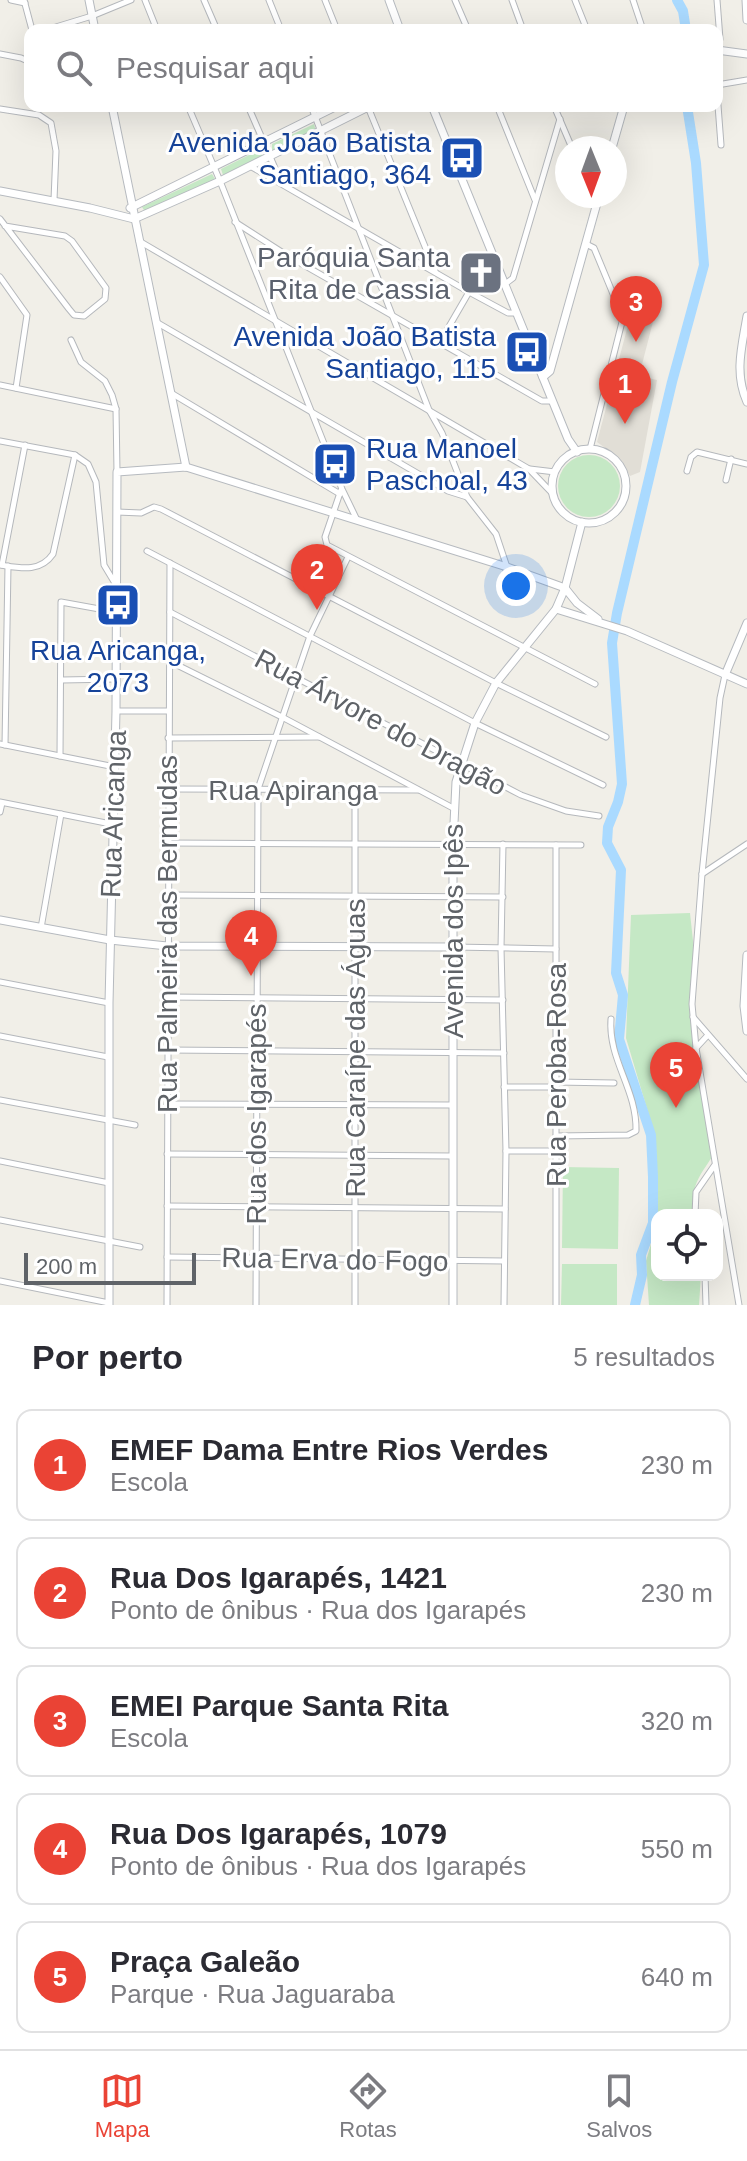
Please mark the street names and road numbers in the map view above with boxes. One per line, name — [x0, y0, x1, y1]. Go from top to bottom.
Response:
street label: Rua Árvore do Dragão — [250, 643, 512, 802]
street label: Rua Aricanga — [95, 729, 132, 899]
street label: Rua Palmeira das Bermudas — [152, 755, 183, 1113]
street label: Rua Apiranga — [208, 775, 378, 806]
street label: Avenida dos Ipês — [438, 824, 469, 1038]
street label: Rua Caraípe das Águas — [340, 899, 371, 1197]
street label: Rua Peroba-Rosa — [541, 963, 572, 1187]
street label: Rua dos Igarapés — [241, 1003, 272, 1225]
street label: Rua Erva do Fogo — [221, 1242, 449, 1277]

